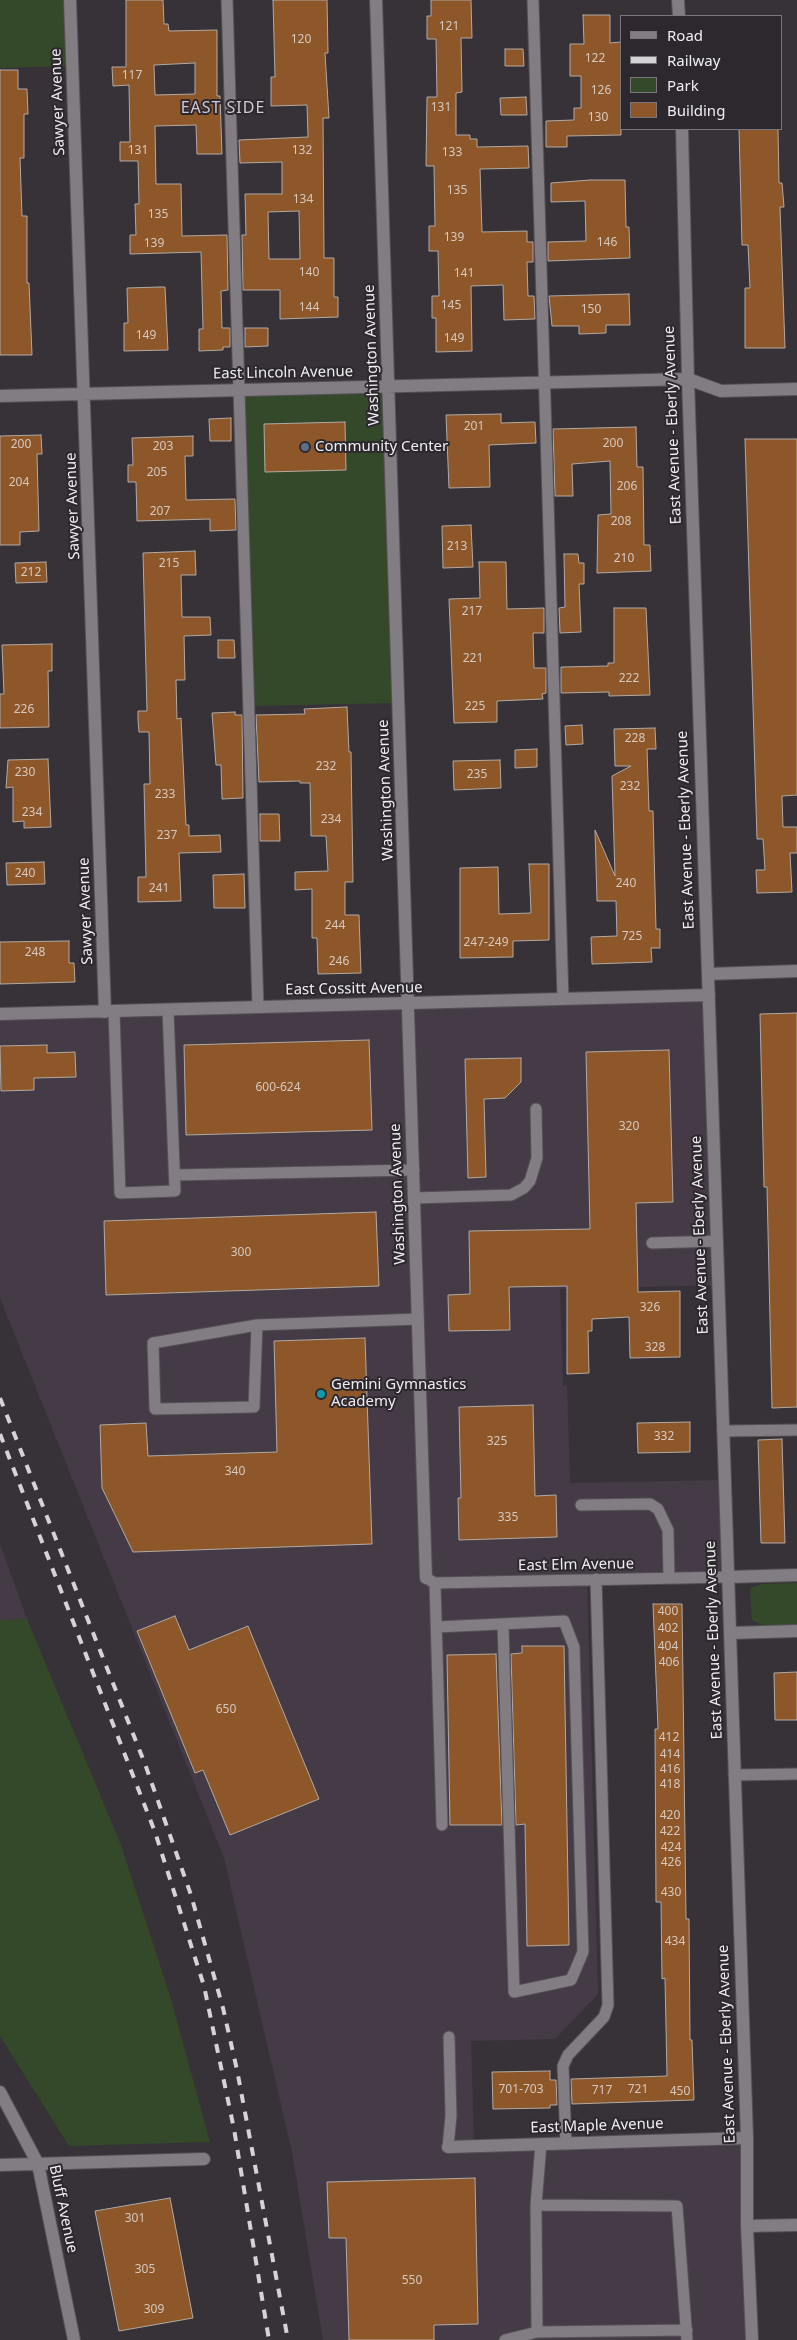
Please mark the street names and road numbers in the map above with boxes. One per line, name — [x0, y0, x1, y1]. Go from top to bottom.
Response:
street label: Sawyer Avenue — [47, 48, 69, 156]
street label: Washington Avenue — [361, 284, 383, 426]
street label: East Avenue - Eberly Avenue — [661, 325, 685, 525]
street label: East Lincoln Avenue — [213, 363, 353, 383]
street label: Sawyer Avenue — [62, 452, 84, 560]
street label: Washington Avenue — [375, 719, 397, 861]
street label: East Avenue - Eberly Avenue — [674, 730, 698, 930]
street label: Sawyer Avenue — [75, 857, 97, 965]
street label: East Cossitt Avenue — [285, 979, 423, 999]
street label: Washington Avenue — [387, 1123, 409, 1265]
street label: East Avenue - Eberly Avenue — [688, 1135, 712, 1335]
street label: East Avenue - Eberly Avenue — [702, 1540, 726, 1740]
street label: East Elm Avenue — [518, 1555, 634, 1575]
street label: East Avenue - Eberly Avenue — [715, 1944, 739, 2144]
street label: East Maple Avenue — [530, 2115, 664, 2137]
street label: Bluff Avenue — [45, 2163, 81, 2255]

